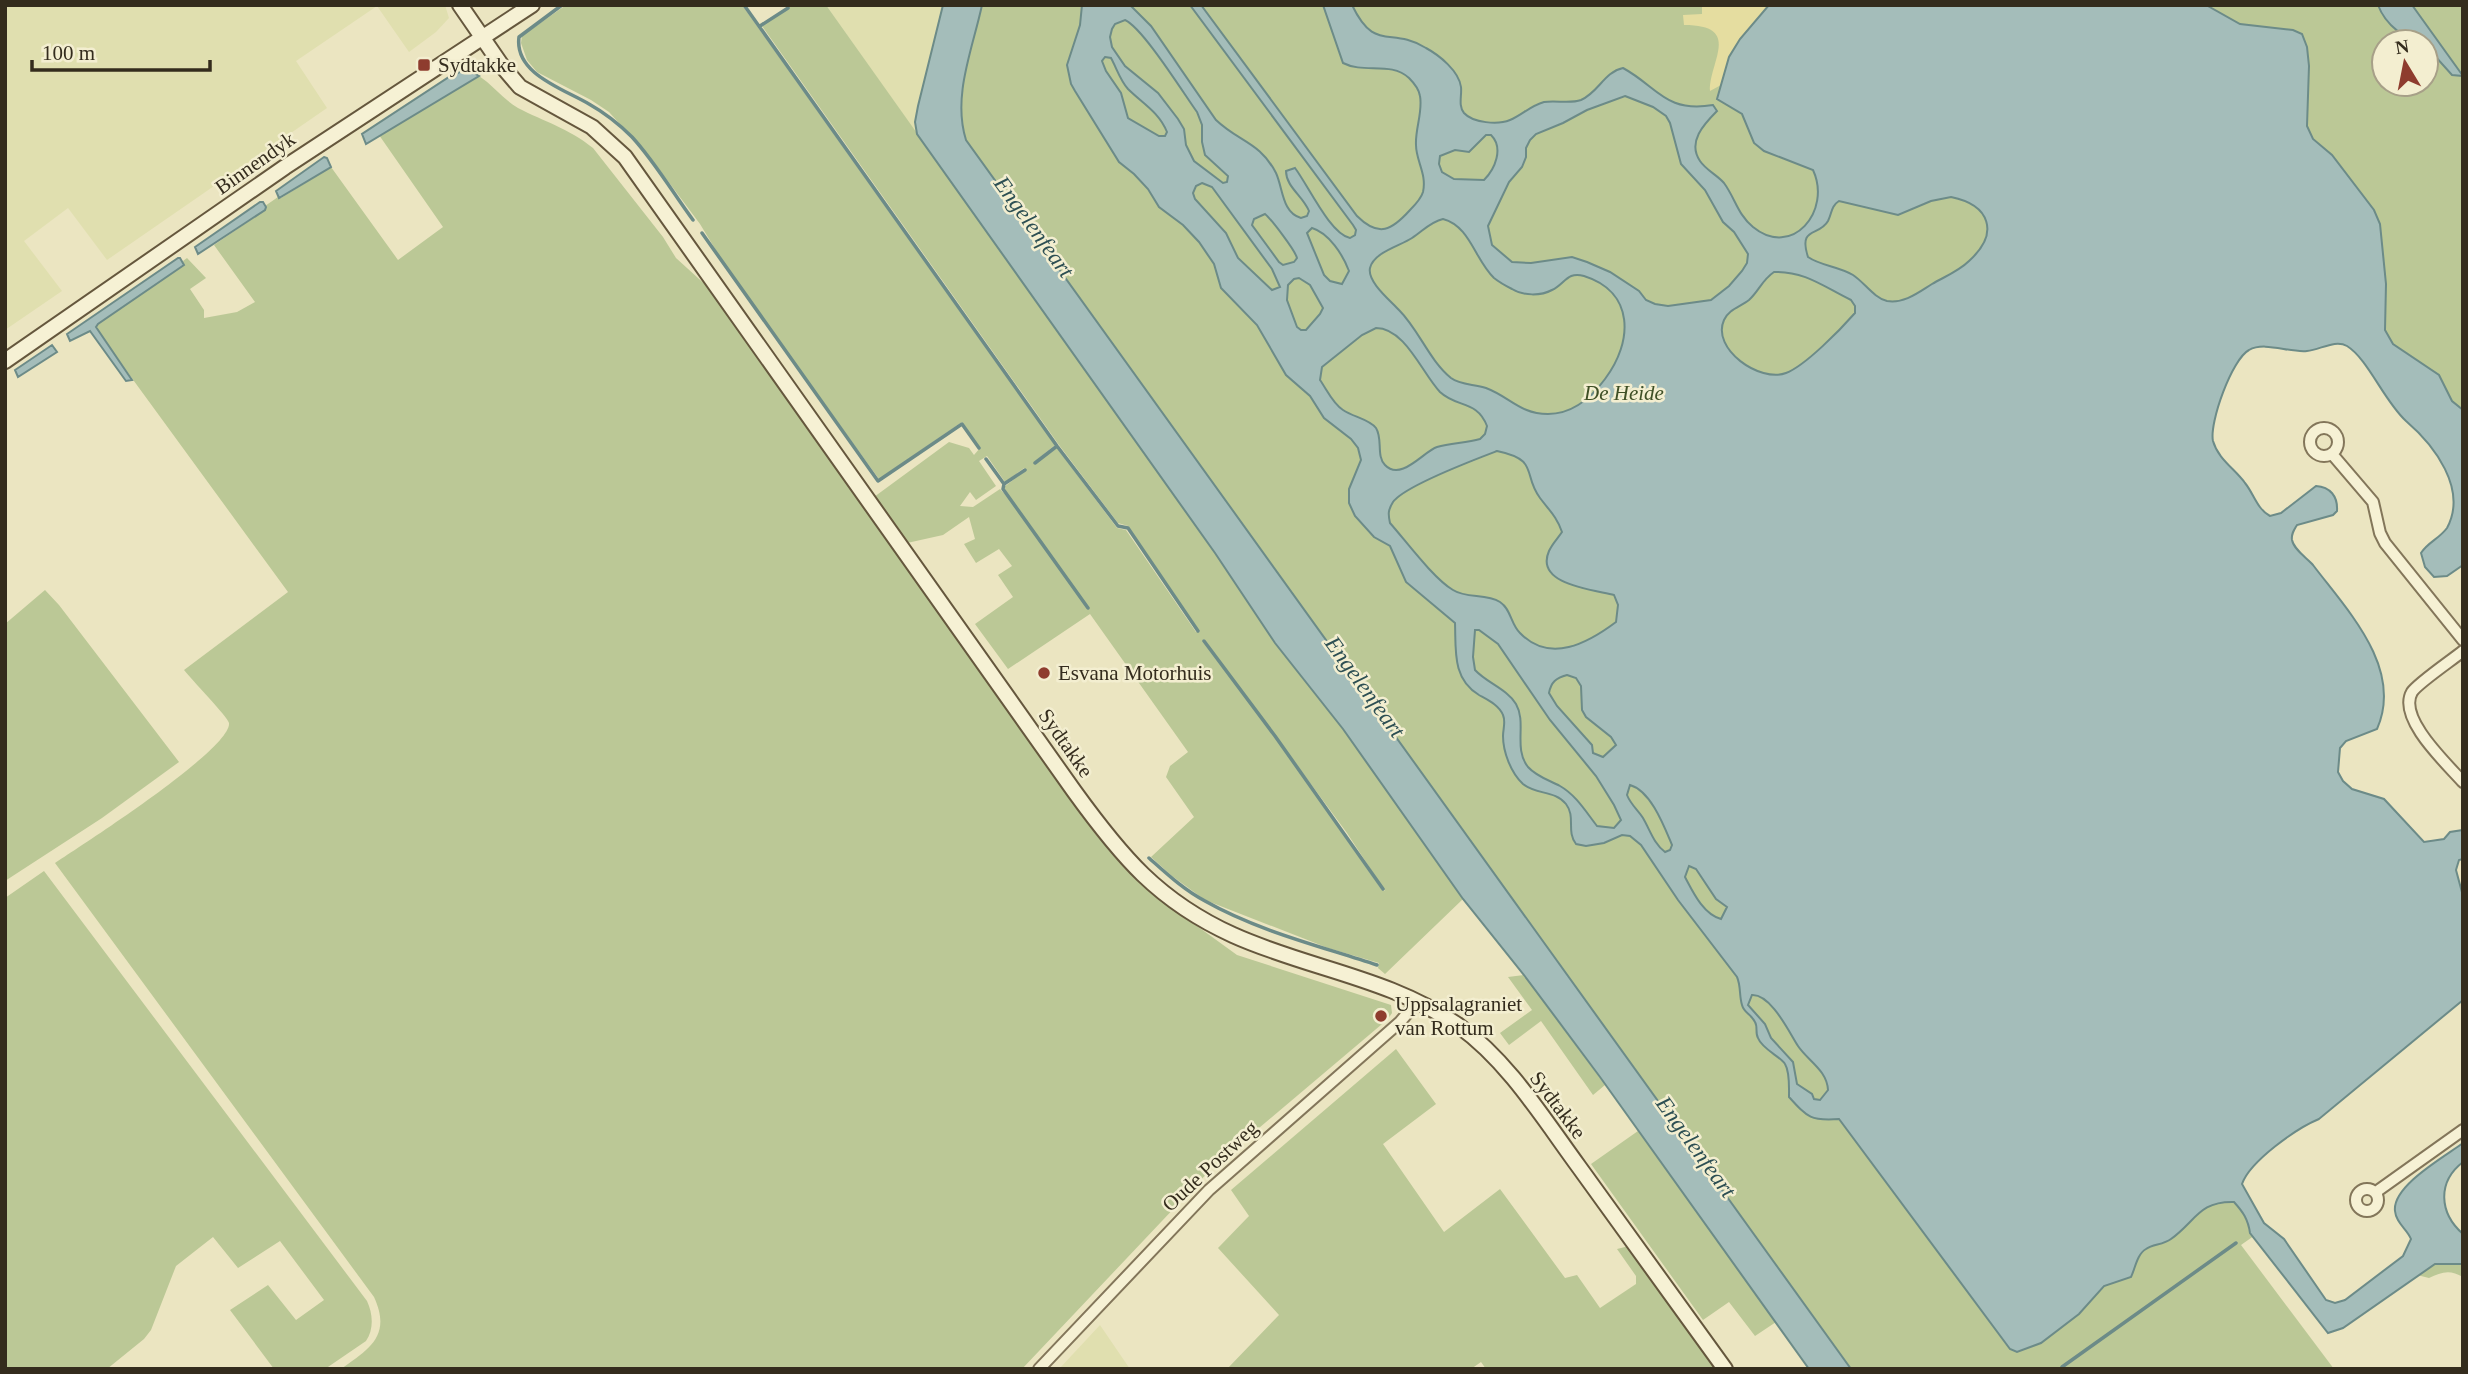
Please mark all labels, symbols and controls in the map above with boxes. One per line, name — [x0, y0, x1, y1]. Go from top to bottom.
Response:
scale bar — [32, 28, 210, 72]
north arrow — [2370, 28, 2440, 98]
text: N — [2394, 35, 2411, 58]
text: 100 m — [42, 41, 95, 65]
place label: Sydtakke — [438, 53, 516, 77]
marker: Sydtakke — [416, 57, 432, 73]
street label: Binnendyk — [210, 126, 300, 199]
water label: Engelenfeart — [988, 171, 1079, 283]
park label: De Heide — [1583, 381, 1664, 405]
water label: Engelenfeart — [1319, 631, 1410, 743]
place label: Esvana Motorhuis — [1058, 661, 1211, 685]
marker: Esvana Motorhuis — [1036, 665, 1052, 681]
street label: Sydtakke — [1034, 704, 1098, 782]
place label: Uppsalagraniet van Rottum — [1395, 992, 1522, 1040]
marker: Uppsalagraniet van Rottum — [1373, 1008, 1389, 1024]
street label: Sydtakke — [1525, 1067, 1591, 1143]
water label: Engelenfeart — [1650, 1091, 1741, 1203]
street label: Oude Postweg — [1157, 1115, 1263, 1216]

